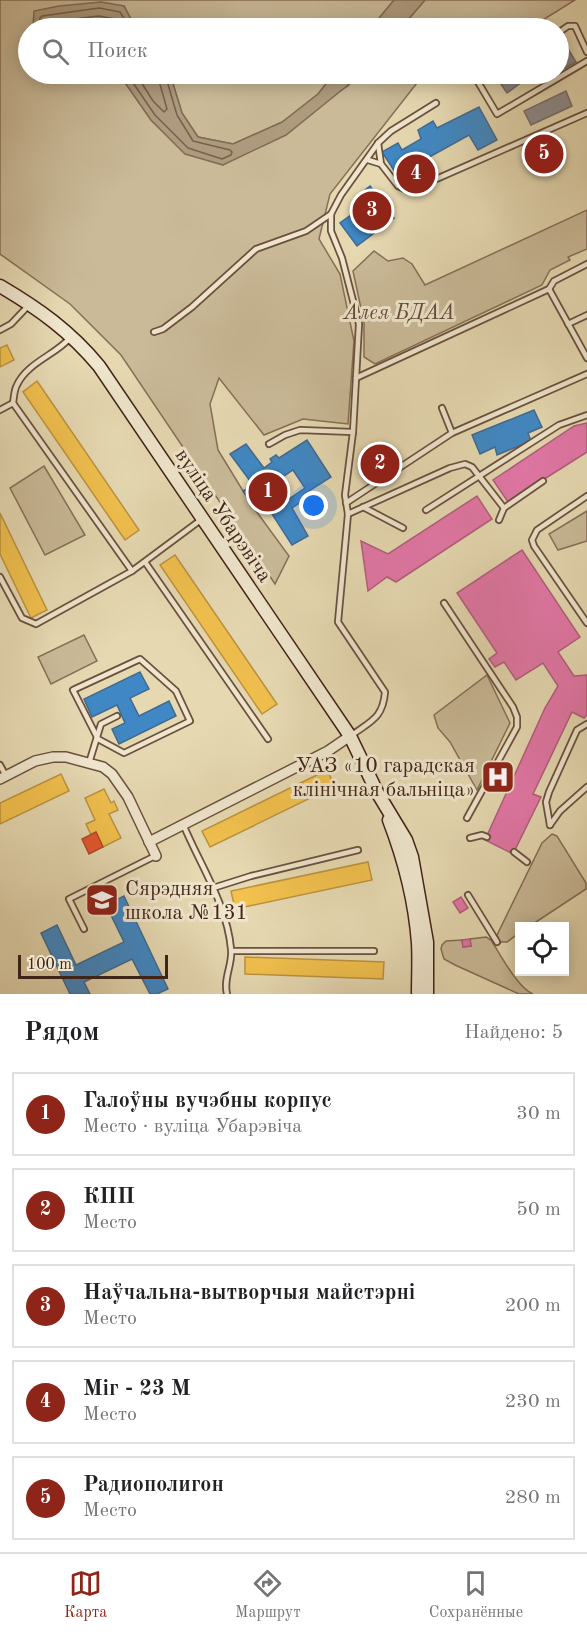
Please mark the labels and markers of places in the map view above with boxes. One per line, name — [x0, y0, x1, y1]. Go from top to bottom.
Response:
pin: 5 — [524, 132, 564, 176]
pin: 4 — [396, 152, 436, 196]
pin: 3 — [352, 188, 392, 234]
pin: 2 — [360, 442, 400, 486]
pin: 1 — [248, 470, 288, 514]
place label: УАЗ «10 гарадская клінічная бальніца» — [293, 756, 475, 801]
hospital icon: УАЗ «10 гарадская клінічная бальніца» — [480, 759, 516, 795]
place label: Сярэдняя школа №131 — [125, 879, 248, 924]
school or university icon: Сярэдняя школа №131 — [84, 882, 120, 918]

